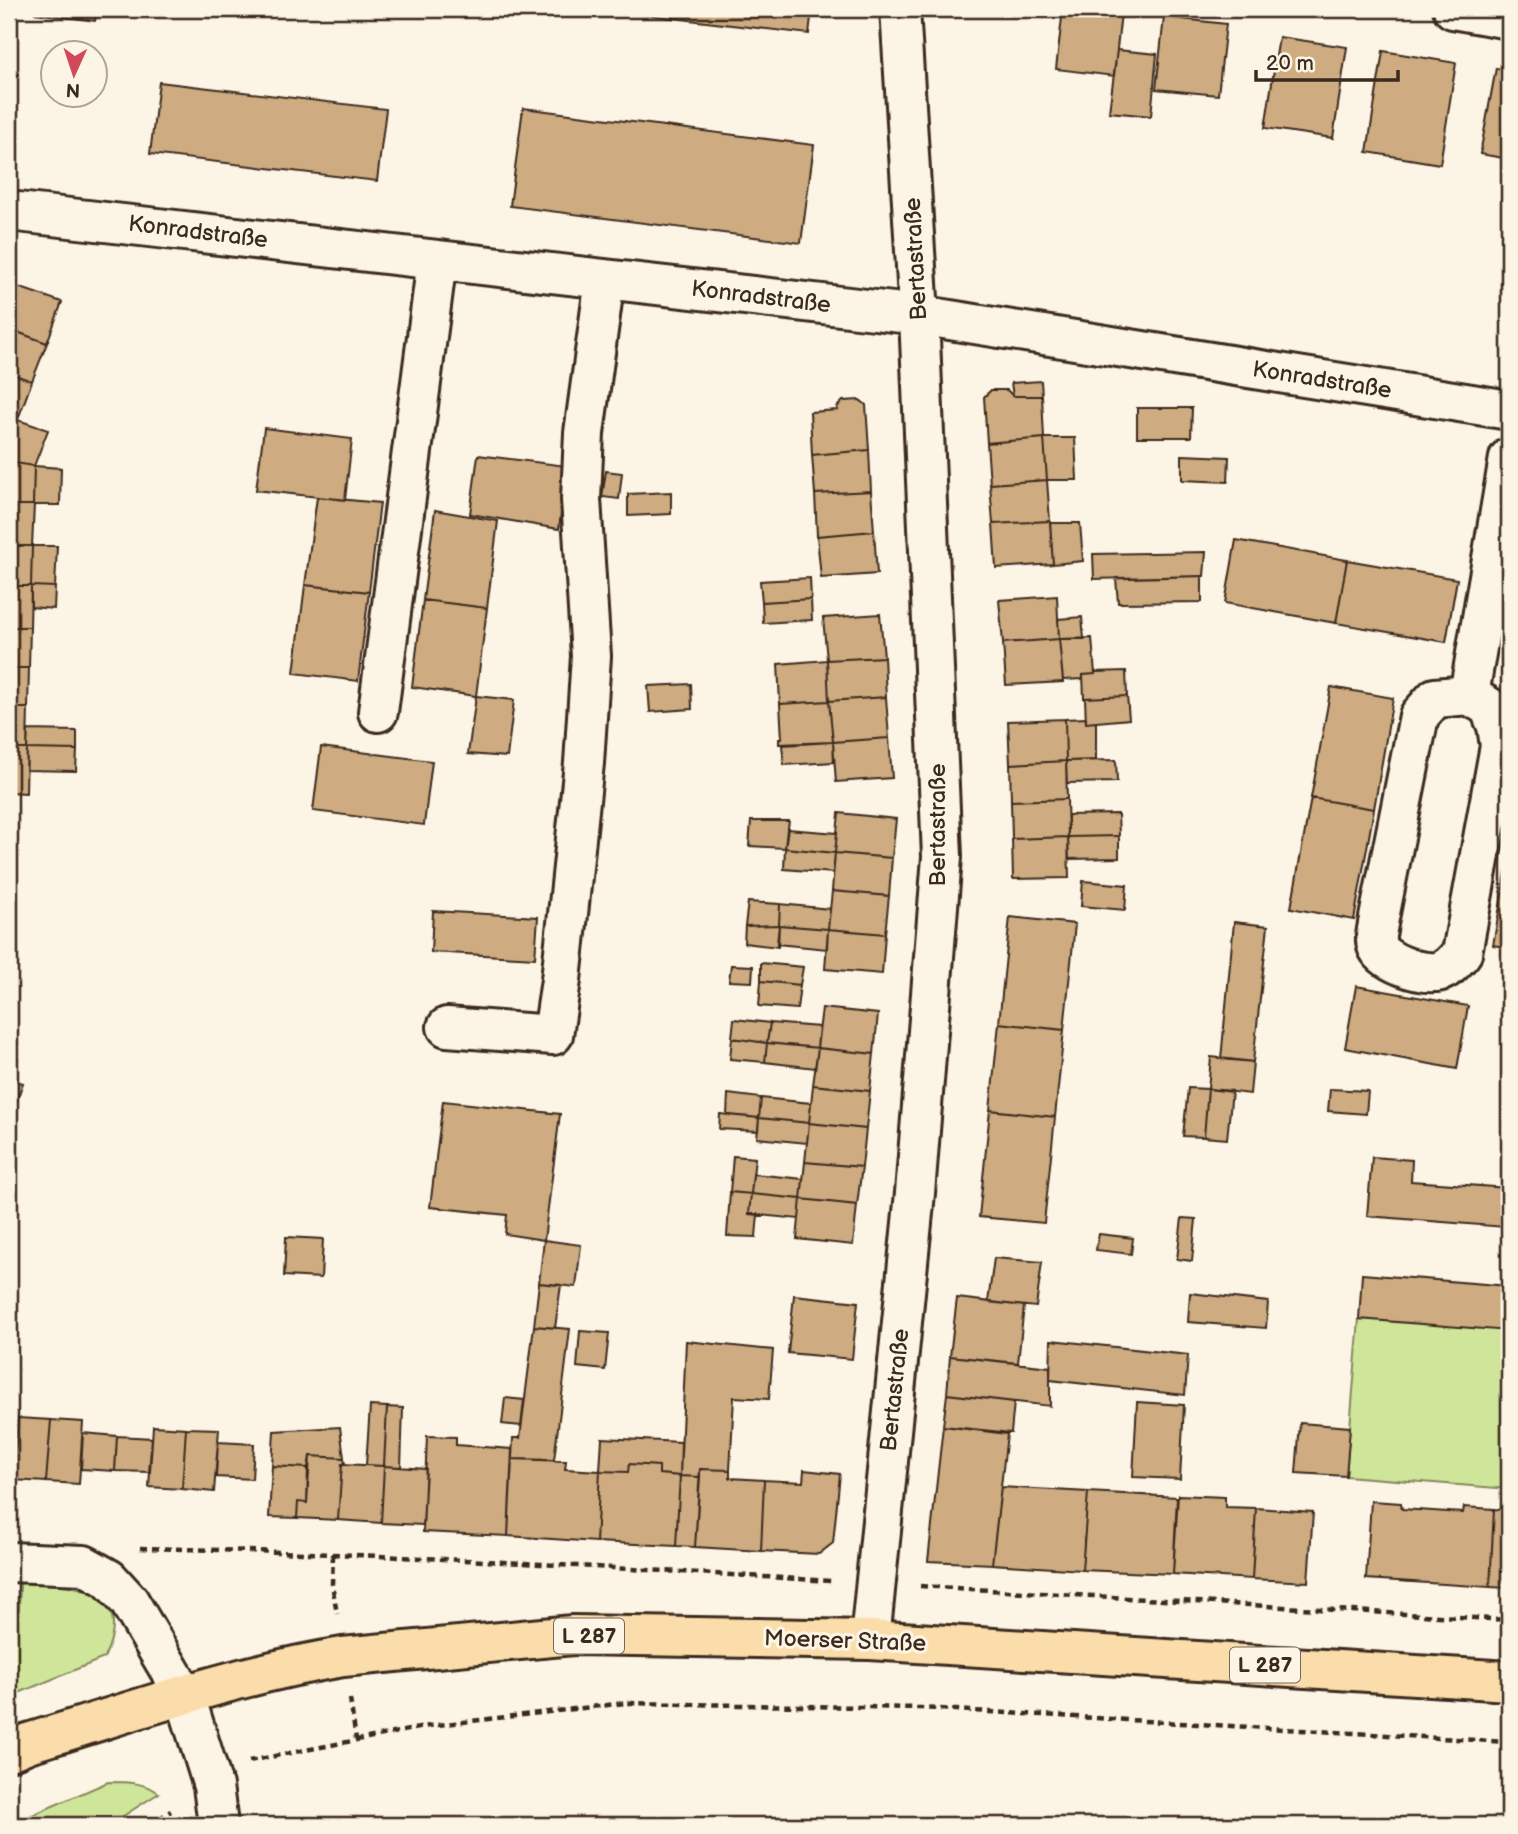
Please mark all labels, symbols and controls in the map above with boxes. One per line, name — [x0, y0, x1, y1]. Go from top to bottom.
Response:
north arrow — [38, 38, 108, 108]
scale bar — [1256, 38, 1397, 82]
text: 20 m — [1266, 51, 1314, 76]
text: N — [65, 78, 81, 101]
street label: Bertastraße — [899, 197, 933, 321]
street label: Konradstraße — [127, 210, 269, 254]
street label: Konradstraße — [690, 275, 832, 319]
street label: Konradstraße — [1250, 355, 1394, 405]
street label: Bertastraße — [924, 763, 952, 887]
street label: Bertastraße — [875, 1327, 915, 1453]
road number: L 287 — [554, 1618, 624, 1654]
street label: Moerser Straße — [763, 1624, 927, 1658]
road number: L 287 — [1230, 1648, 1300, 1682]

